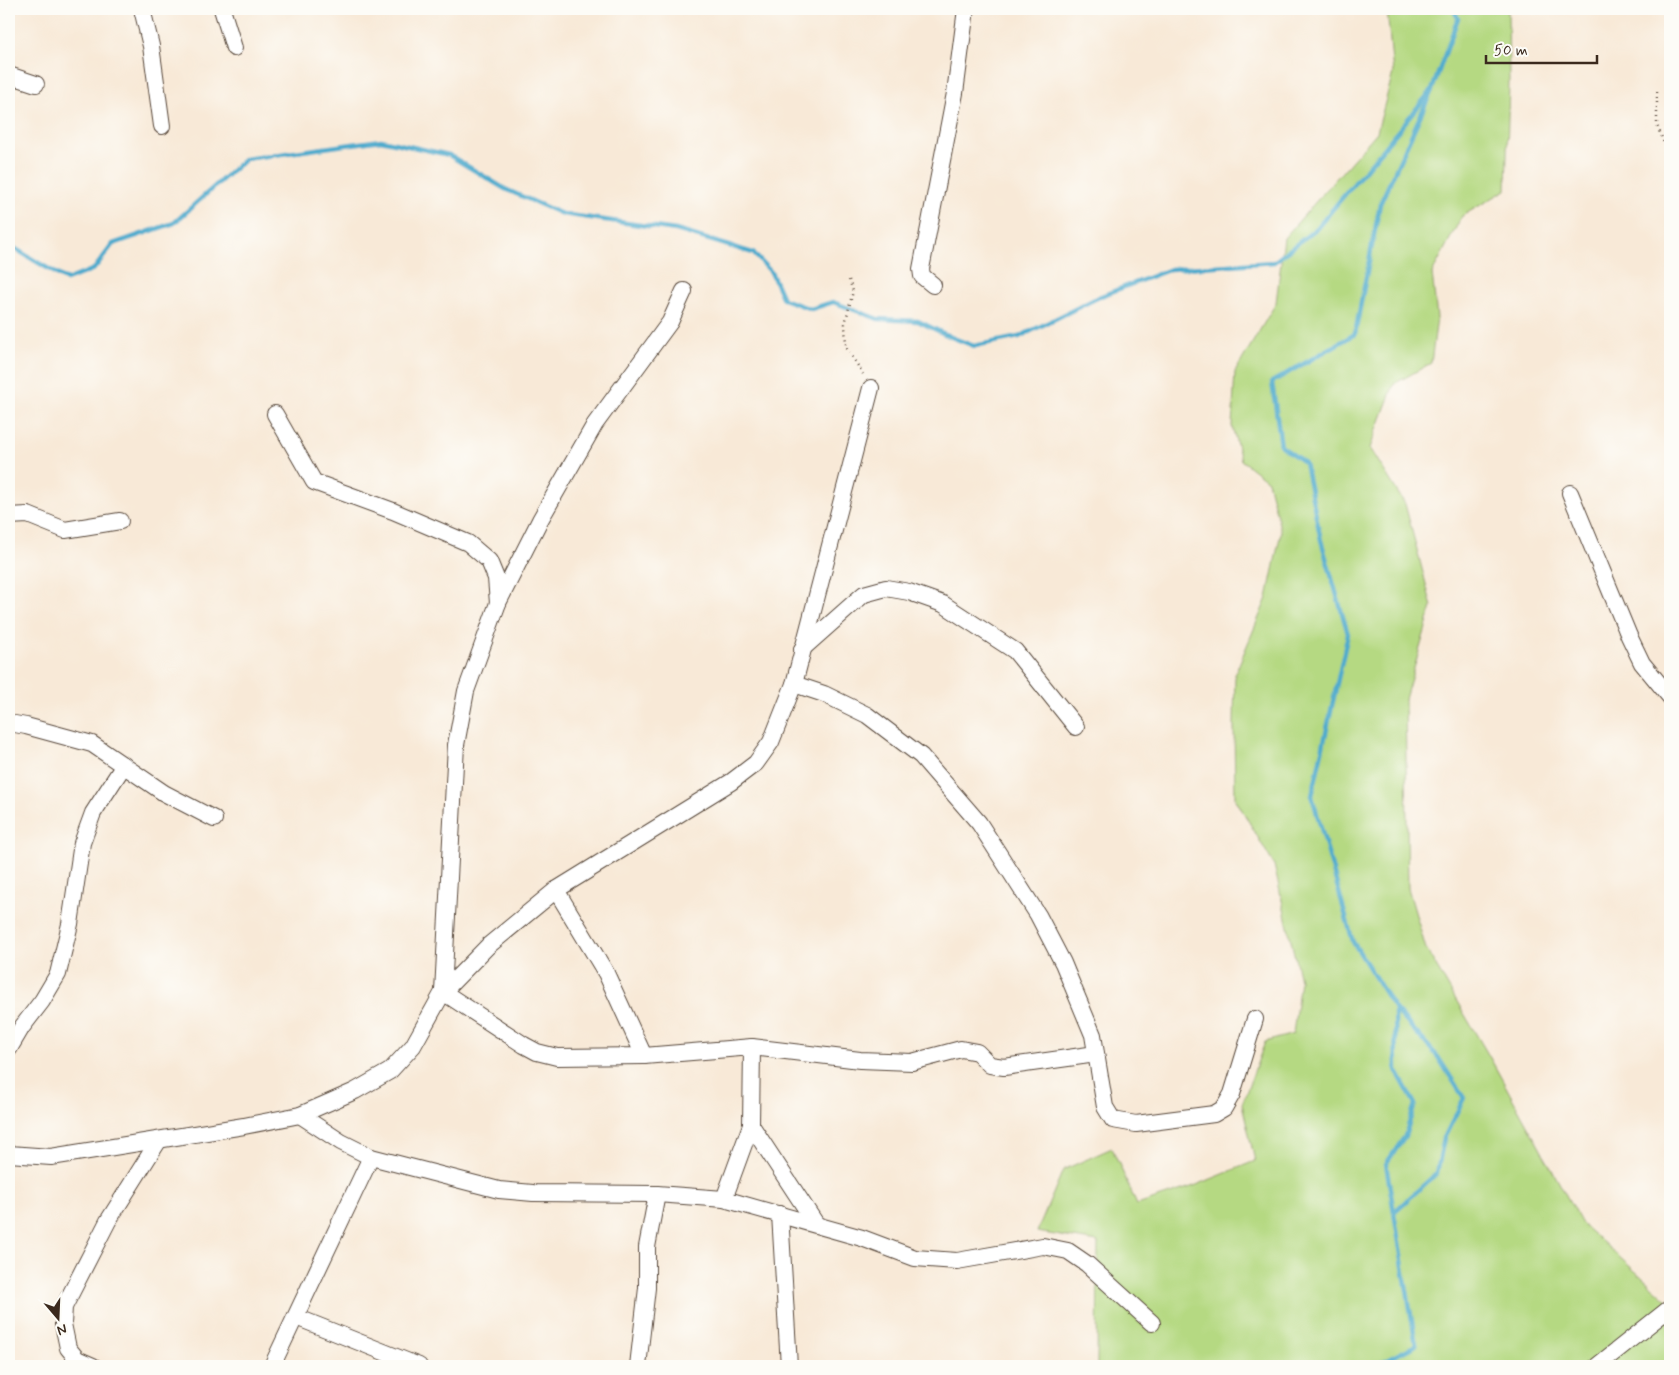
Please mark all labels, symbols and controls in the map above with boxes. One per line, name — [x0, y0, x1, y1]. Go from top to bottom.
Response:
scale bar — [1486, 32, 1598, 64]
text: 50 m — [1494, 41, 1528, 61]
north arrow — [32, 1292, 82, 1342]
text: N — [55, 1319, 69, 1339]

